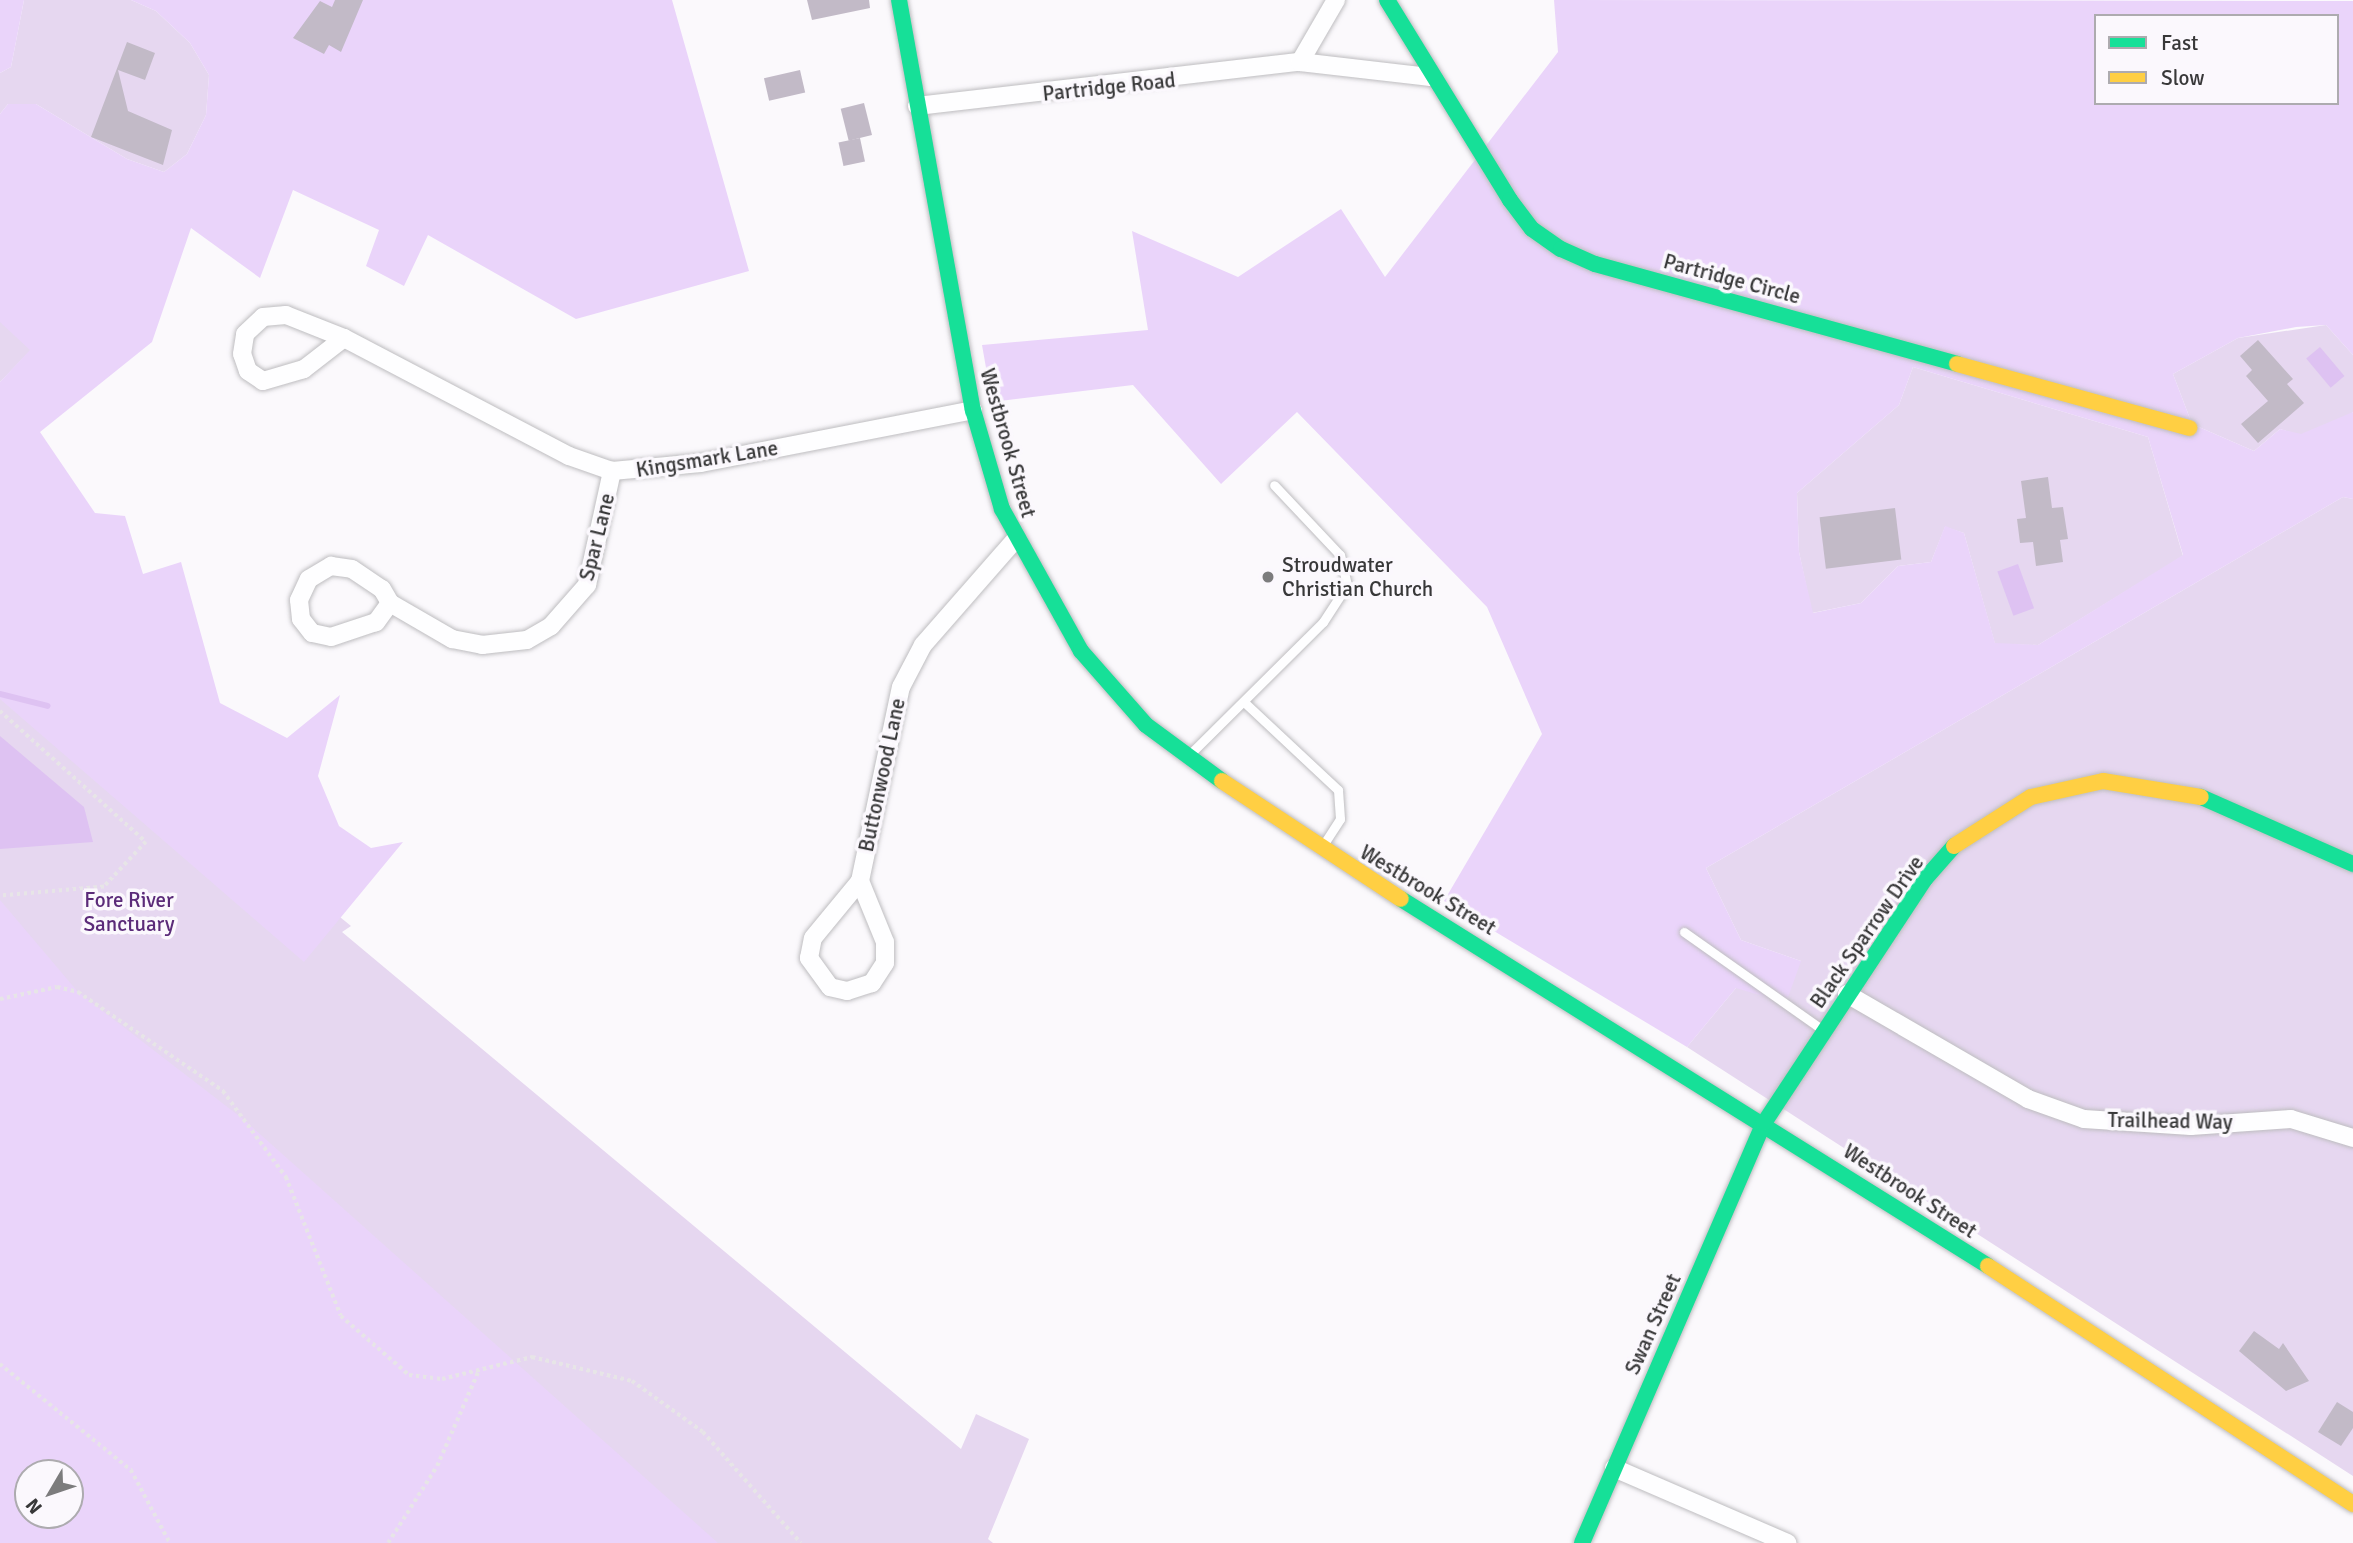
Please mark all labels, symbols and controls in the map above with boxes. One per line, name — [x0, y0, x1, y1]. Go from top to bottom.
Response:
legend — [2094, 14, 2339, 105]
text: Fast — [2161, 30, 2198, 56]
text: Slow — [2161, 65, 2205, 91]
street label: Partridge Road — [1041, 67, 1177, 107]
street label: Partridge Circle — [1661, 249, 1803, 309]
street label: Westbrook Street — [975, 365, 1041, 521]
street label: Kingsmark Lane — [634, 435, 780, 483]
street label: Spar Lane — [574, 491, 620, 583]
place label: Stroudwater Christian Church — [1282, 552, 1433, 602]
marker: Stroudwater Christian Church — [1260, 569, 1276, 585]
street label: Buttonwood Lane — [853, 696, 911, 854]
street label: Westbrook Street — [1355, 839, 1501, 941]
street label: Black Sparrow Drive — [1805, 851, 1929, 1013]
park label: Fore River Sanctuary — [83, 887, 175, 937]
street label: Trailhead Way — [2107, 1107, 2233, 1135]
street label: Westbrook Street — [1838, 1138, 1982, 1244]
street label: Swan Street — [1620, 1270, 1686, 1378]
north arrow — [14, 1459, 84, 1529]
text: N — [21, 1493, 48, 1519]

